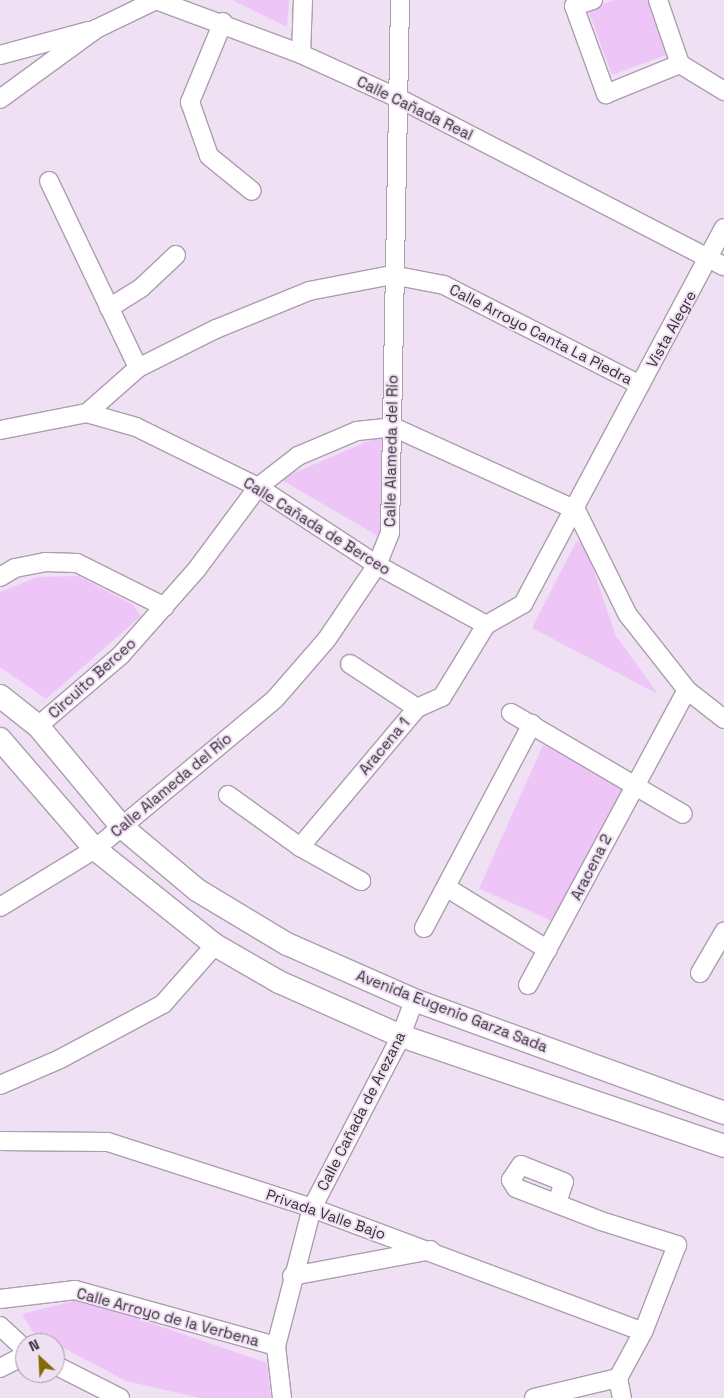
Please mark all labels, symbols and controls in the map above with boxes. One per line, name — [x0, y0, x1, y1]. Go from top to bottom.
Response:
street label: Calle Cañada Real — [354, 72, 476, 144]
street label: Calle Arroyo Canta La Piedra — [447, 280, 635, 388]
street label: Vista Alegre — [642, 287, 700, 371]
street label: Calle Alameda del Río — [381, 375, 401, 527]
street label: Calle Cañada de Berceo — [240, 473, 394, 579]
street label: Circuito Berceo — [45, 634, 139, 722]
street label: Aracena 1 — [355, 714, 413, 778]
street label: Calle Alameda del Río — [107, 729, 235, 841]
street label: Aracena 2 — [567, 831, 615, 903]
street label: Avenida Eugenio Garza Sada — [354, 966, 550, 1056]
street label: Calle Cañada de Arezana — [313, 1028, 409, 1194]
street label: Privada Valle Bajo — [264, 1185, 388, 1243]
street label: Calle Arroyo de la Verbena — [75, 1284, 261, 1350]
north arrow — [15, 1333, 65, 1383]
text: N — [26, 1335, 42, 1355]

